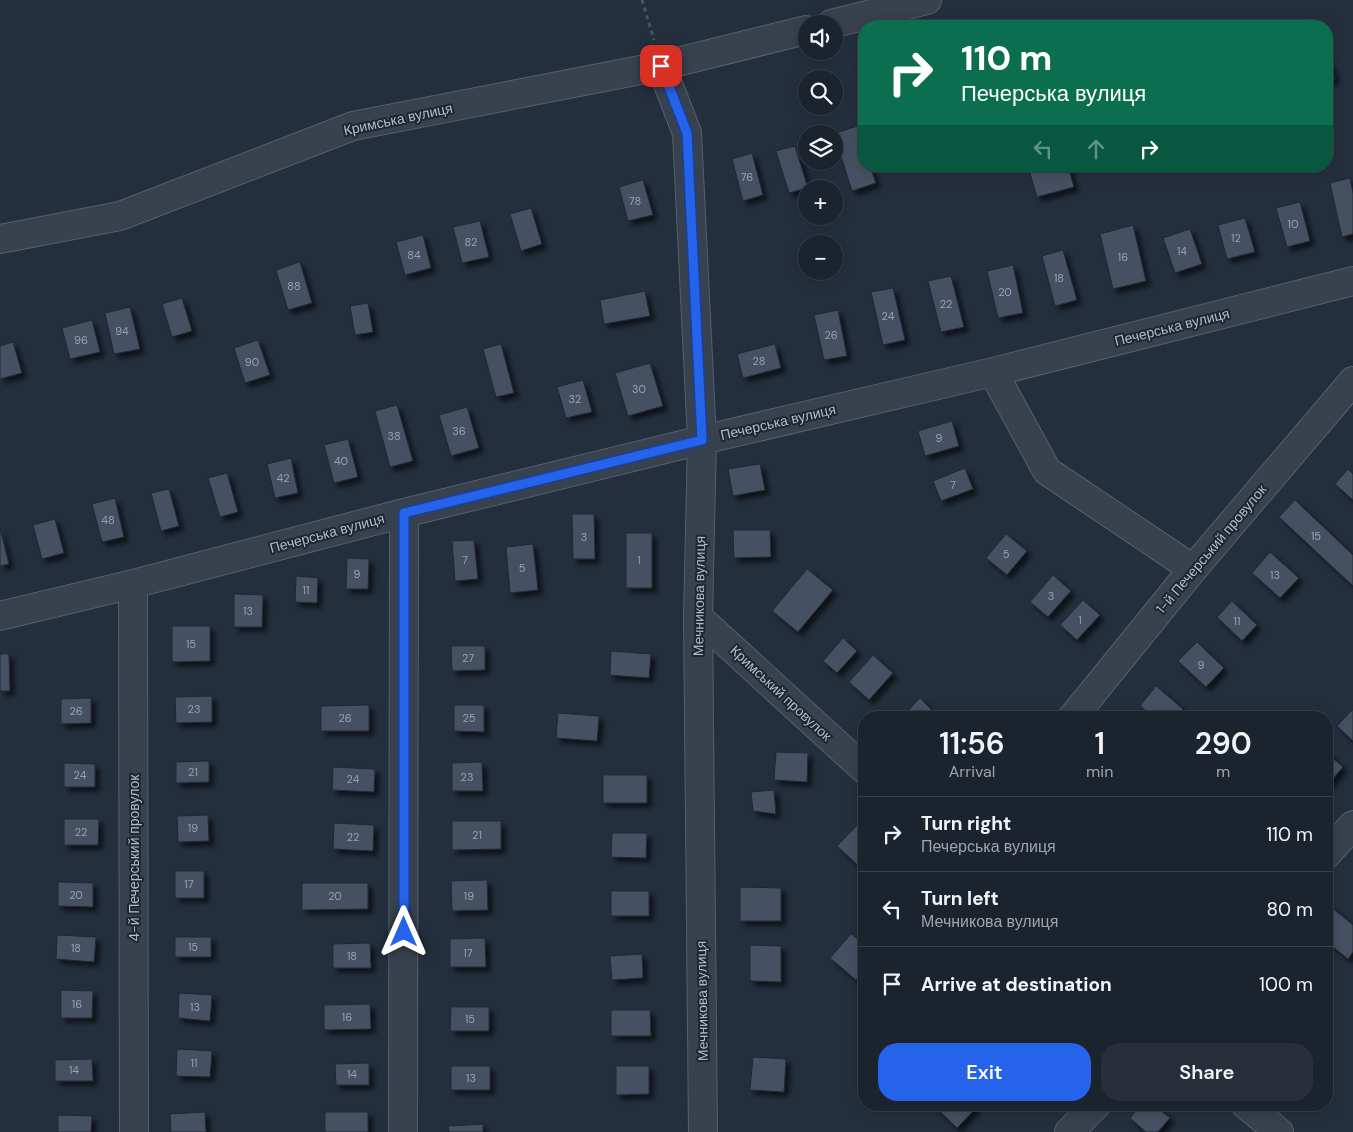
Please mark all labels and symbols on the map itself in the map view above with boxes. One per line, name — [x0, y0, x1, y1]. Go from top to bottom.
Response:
pin — [640, 45, 682, 87]
street label: Кримська вулиця — [342, 99, 454, 139]
house number: 76 — [741, 170, 753, 184]
house number: 78 — [629, 194, 641, 208]
house number: 10 — [1288, 217, 1298, 231]
house number: 12 — [1231, 231, 1241, 245]
house number: 82 — [465, 235, 477, 249]
house number: 14 — [1177, 244, 1187, 258]
house number: 84 — [407, 248, 421, 262]
house number: 16 — [1118, 250, 1128, 264]
house number: 18 — [1054, 271, 1064, 285]
house number: 88 — [287, 279, 301, 293]
house number: 20 — [998, 285, 1012, 299]
house number: 22 — [940, 297, 952, 311]
street label: Печерська вулиця — [1113, 304, 1231, 350]
house number: 24 — [882, 309, 895, 323]
house number: 94 — [115, 324, 129, 338]
house number: 26 — [824, 328, 838, 342]
house number: 96 — [74, 333, 88, 347]
house number: 28 — [753, 354, 765, 368]
house number: 90 — [245, 355, 259, 369]
house number: 30 — [632, 382, 646, 396]
house number: 32 — [569, 392, 581, 406]
street label: Печерська вулиця — [719, 400, 837, 444]
house number: 36 — [452, 424, 466, 438]
house number: 38 — [387, 429, 401, 443]
house number: 9 — [936, 431, 943, 445]
house number: 40 — [334, 454, 348, 468]
house number: 42 — [276, 471, 290, 485]
house number: 7 — [950, 478, 956, 492]
street label: 1-й Печерський провулок — [1152, 480, 1271, 617]
street label: Печерська вулиця — [268, 509, 386, 557]
house number: 48 — [101, 513, 115, 527]
house number: 15 — [1311, 529, 1321, 543]
house number: 3 — [581, 530, 587, 544]
street label: Мечникова вулиця — [689, 536, 709, 656]
house number: 5 — [1003, 547, 1010, 561]
house number: 7 — [462, 553, 468, 567]
house number: 1 — [637, 553, 641, 567]
house number: 5 — [519, 561, 526, 575]
house number: 9 — [354, 567, 361, 581]
house number: 13 — [1270, 568, 1280, 582]
house number: 11 — [303, 583, 309, 597]
house number: 3 — [1048, 589, 1054, 603]
house number: 13 — [243, 604, 253, 618]
house number: 1 — [1078, 613, 1082, 627]
house number: 11 — [1234, 614, 1240, 628]
house number: 15 — [186, 637, 196, 651]
street label: Кримський провулок — [726, 641, 836, 745]
house number: 27 — [462, 651, 474, 665]
house number: 9 — [1198, 658, 1205, 672]
house number: 23 — [188, 702, 200, 716]
house number: 26 — [69, 704, 83, 718]
house number: 26 — [338, 711, 352, 725]
house number: 25 — [462, 711, 476, 725]
house number: 21 — [188, 765, 198, 779]
house number: 24 — [74, 768, 87, 782]
house number: 23 — [461, 770, 473, 784]
house number: 24 — [347, 772, 360, 786]
street label: 4-й Печерський провулок — [125, 774, 143, 941]
house number: 19 — [188, 821, 198, 835]
house number: 22 — [75, 825, 87, 839]
house number: 21 — [472, 828, 482, 842]
house number: 22 — [347, 830, 359, 844]
house number: 17 — [184, 877, 194, 891]
house number: 20 — [69, 888, 83, 902]
house number: 20 — [328, 889, 342, 903]
house number: 19 — [464, 889, 474, 903]
position arrow — [377, 905, 429, 957]
house number: 15 — [188, 940, 198, 954]
house number: 18 — [71, 941, 81, 955]
street label: Мечникова вулиця — [692, 941, 712, 1061]
house number: 17 — [463, 946, 473, 960]
house number: 18 — [347, 949, 357, 963]
house number: 16 — [72, 997, 82, 1011]
house number: 13 — [190, 1000, 200, 1014]
house number: 16 — [342, 1010, 352, 1024]
house number: 15 — [465, 1012, 475, 1026]
house number: 11 — [191, 1056, 197, 1070]
house number: 14 — [69, 1063, 79, 1077]
house number: 14 — [347, 1067, 357, 1081]
house number: 13 — [466, 1071, 476, 1085]

